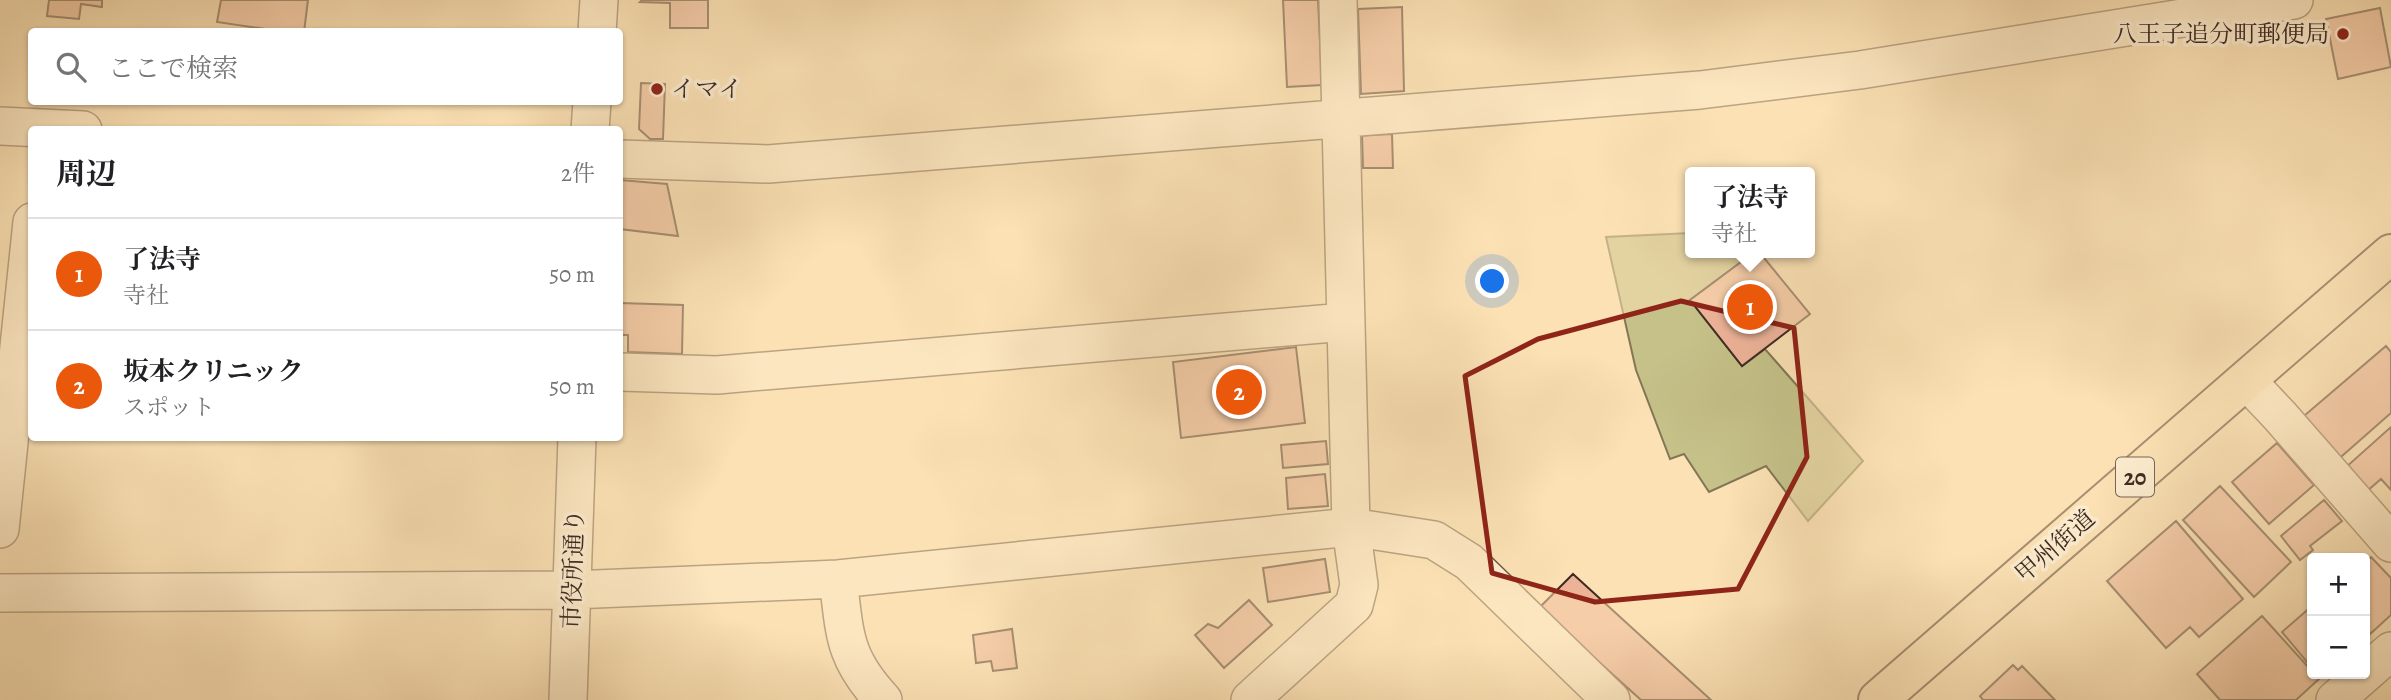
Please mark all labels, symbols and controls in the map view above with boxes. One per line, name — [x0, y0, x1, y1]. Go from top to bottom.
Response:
place label: 八王子追分町郵便局 — [2113, 18, 2329, 50]
marker: 八王子追分町郵便局 — [2335, 26, 2351, 42]
search box — [28, 28, 623, 105]
icon: search — [52, 48, 90, 86]
text: ここで検索 — [108, 51, 238, 86]
place label: イマイ — [671, 73, 743, 105]
marker: イマイ — [649, 81, 665, 97]
text: 周辺 — [56, 154, 116, 194]
text: 2件 — [561, 158, 595, 189]
popup — [1685, 167, 1815, 258]
text: 了法寺 — [1711, 180, 1789, 215]
text: 寺社 — [1711, 218, 1757, 249]
text: 了法寺 — [123, 242, 201, 277]
text: 1 — [75, 259, 83, 290]
text: 50 m — [549, 259, 595, 290]
your location — [1475, 264, 1509, 298]
text: 寺社 — [123, 280, 169, 311]
pin: 1 — [1727, 281, 1773, 333]
text: 坂本クリニック — [123, 354, 303, 389]
pin: 2 — [1216, 366, 1262, 418]
text: 2 — [73, 371, 85, 402]
text: 50 m — [549, 371, 595, 402]
text: スポット — [123, 392, 215, 423]
road number: 20 — [2116, 457, 2154, 496]
street label: 甲州街道 — [2008, 502, 2102, 590]
street label: 市役所通り — [555, 508, 591, 630]
map controls — [2307, 553, 2370, 679]
button: + — [2307, 553, 2370, 616]
button: − — [2307, 616, 2370, 679]

